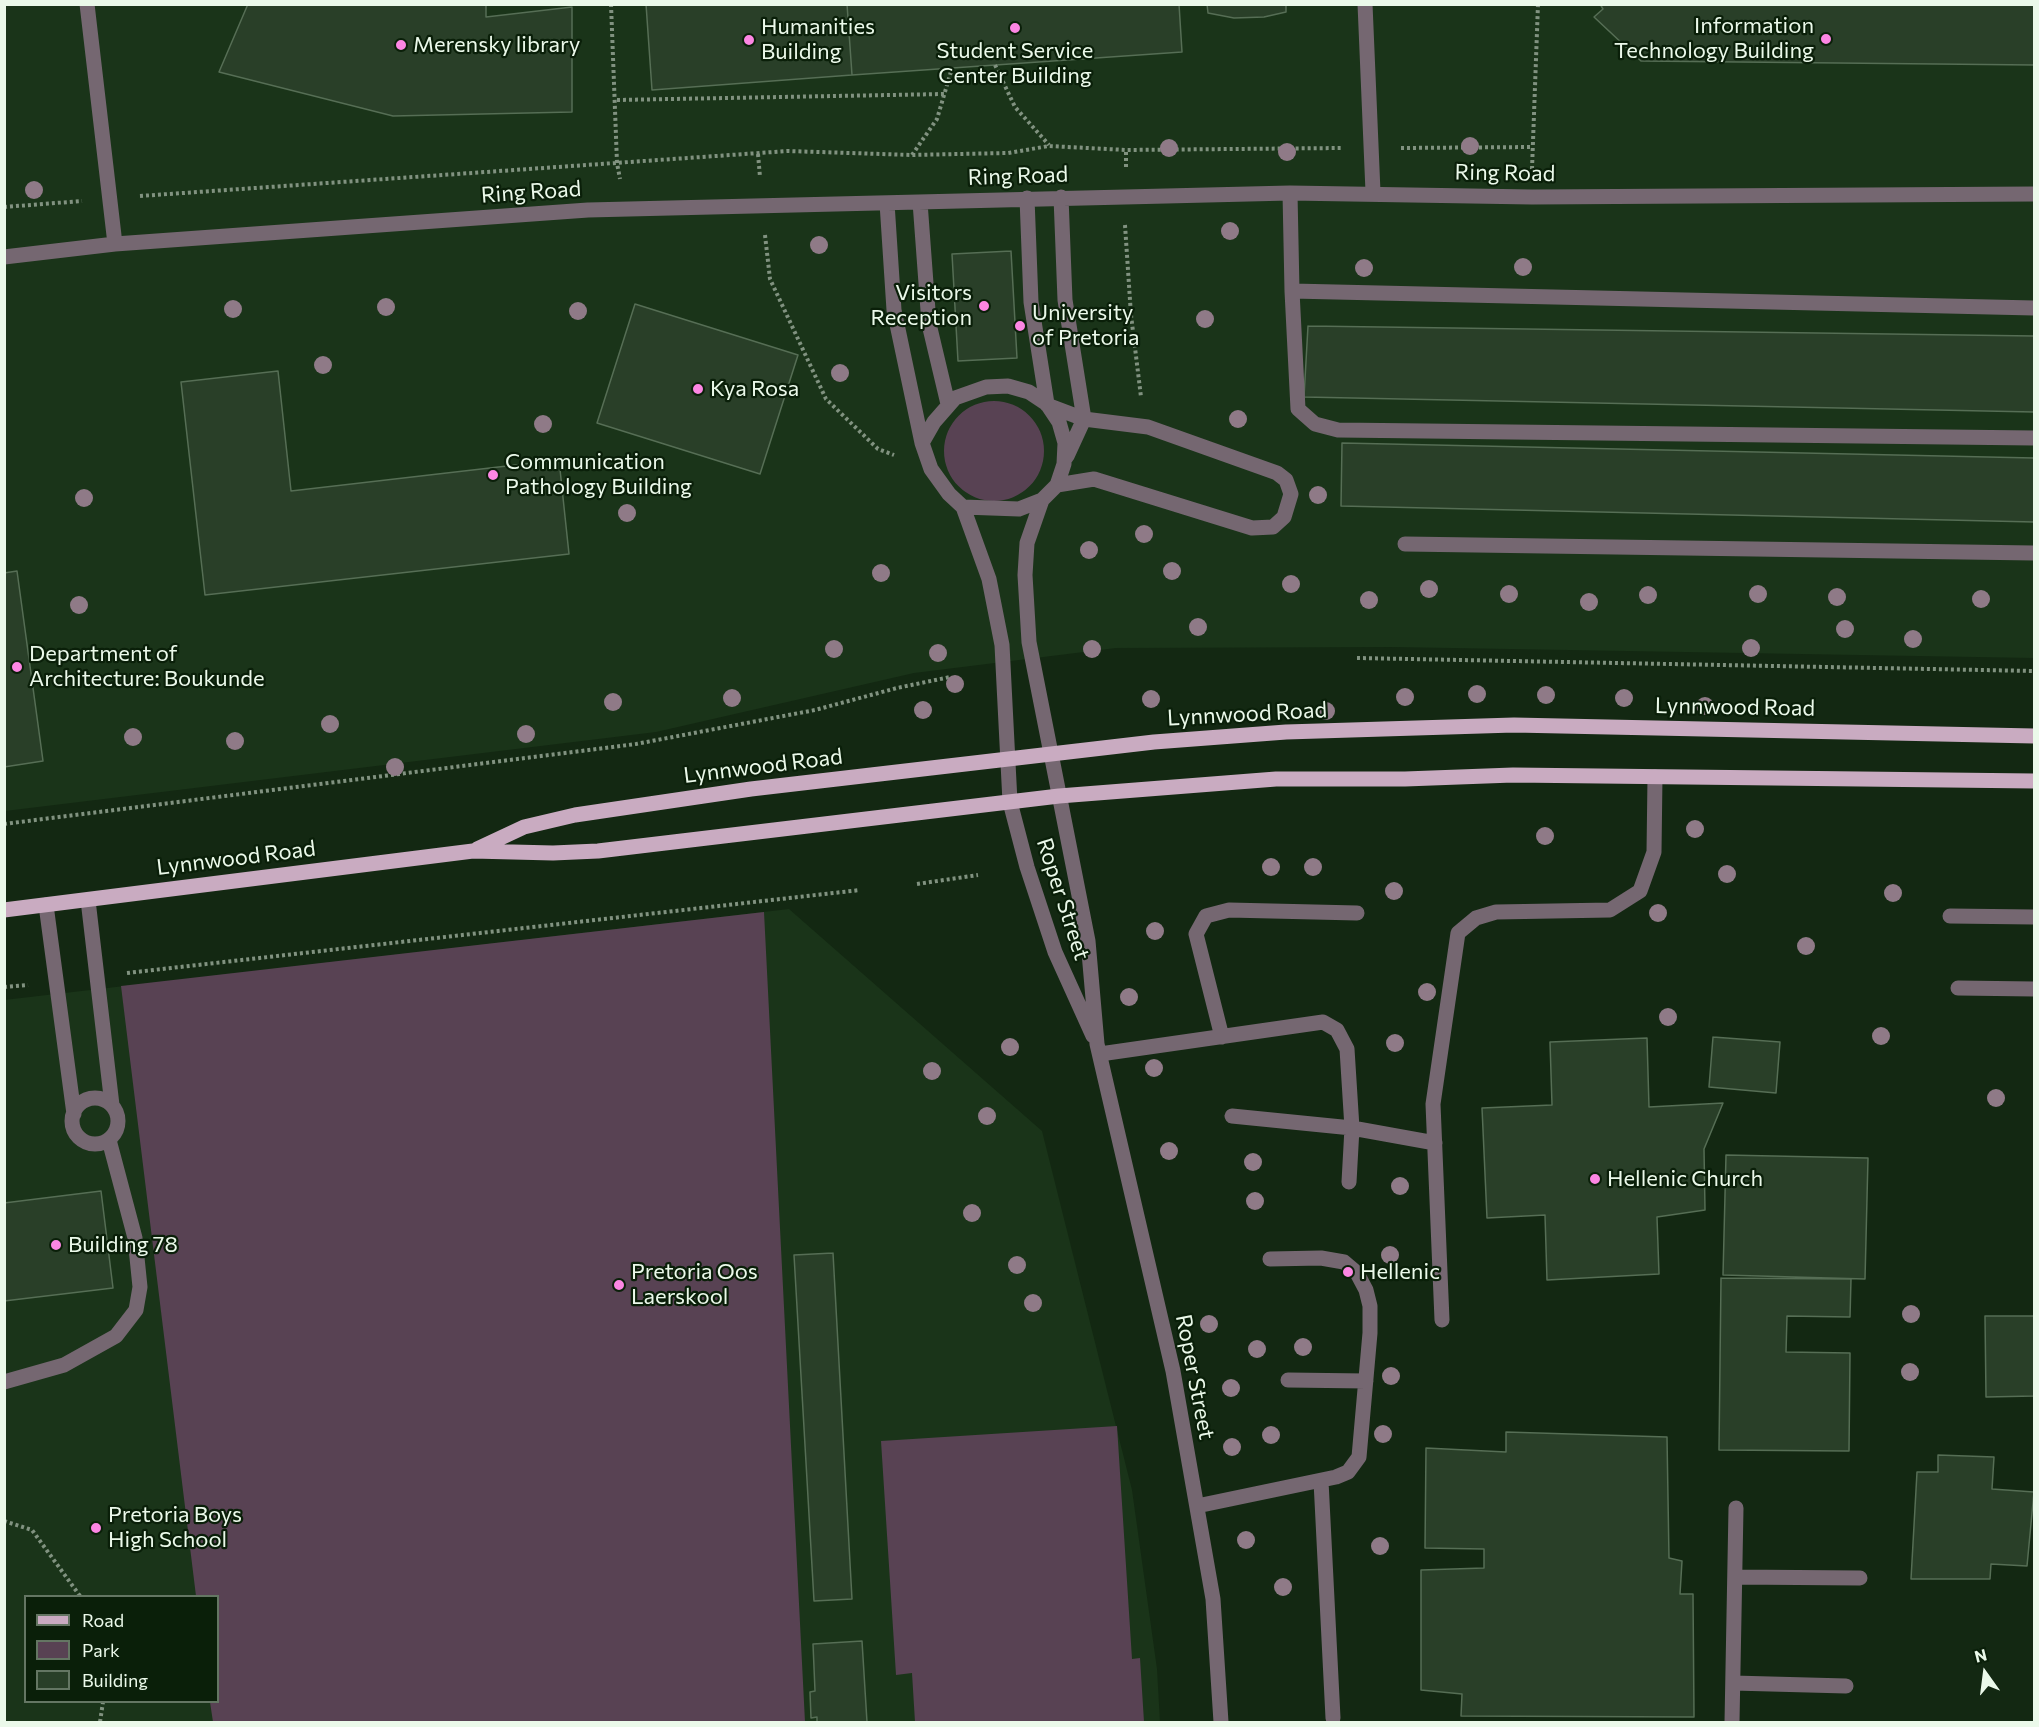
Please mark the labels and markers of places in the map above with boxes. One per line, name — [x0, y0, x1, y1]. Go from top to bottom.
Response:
place label: Information Technology Building — [1614, 13, 1814, 64]
place label: Humanities Building — [761, 14, 875, 66]
marker: Student Service Center Building — [1008, 21, 1022, 35]
place label: Merensky library — [413, 32, 580, 58]
marker: Information Technology Building — [1819, 32, 1833, 46]
marker: Humanities Building — [742, 33, 756, 47]
marker: Merensky library — [394, 38, 408, 52]
place label: Student Service Center Building — [937, 38, 1093, 90]
place label: Visitors Reception — [871, 280, 972, 332]
marker: Visitors Reception — [977, 299, 991, 313]
place label: University of Pretoria — [1032, 300, 1140, 352]
marker: University of Pretoria — [1013, 319, 1027, 333]
place label: Kya Rosa — [710, 376, 799, 402]
marker: Kya Rosa — [691, 382, 705, 396]
place label: Communication Pathology Building — [505, 449, 692, 500]
marker: Communication Pathology Building — [486, 468, 500, 482]
place label: Department of Architecture: Boukunde — [29, 641, 265, 692]
marker: Department of Architecture: Boukunde — [10, 660, 24, 674]
place label: Hellenic Church — [1607, 1166, 1763, 1192]
marker: Hellenic Church — [1588, 1172, 1602, 1186]
place label: Building 78 — [68, 1232, 178, 1258]
marker: Building 78 — [49, 1238, 63, 1252]
place label: Pretoria Oos Laerskool — [631, 1259, 758, 1310]
place label: Hellenic — [1360, 1259, 1440, 1285]
marker: Hellenic — [1341, 1265, 1355, 1279]
marker: Pretoria Oos Laerskool — [612, 1278, 626, 1292]
place label: Pretoria Boys High School — [108, 1502, 242, 1554]
marker: Pretoria Boys High School — [89, 1521, 103, 1535]

